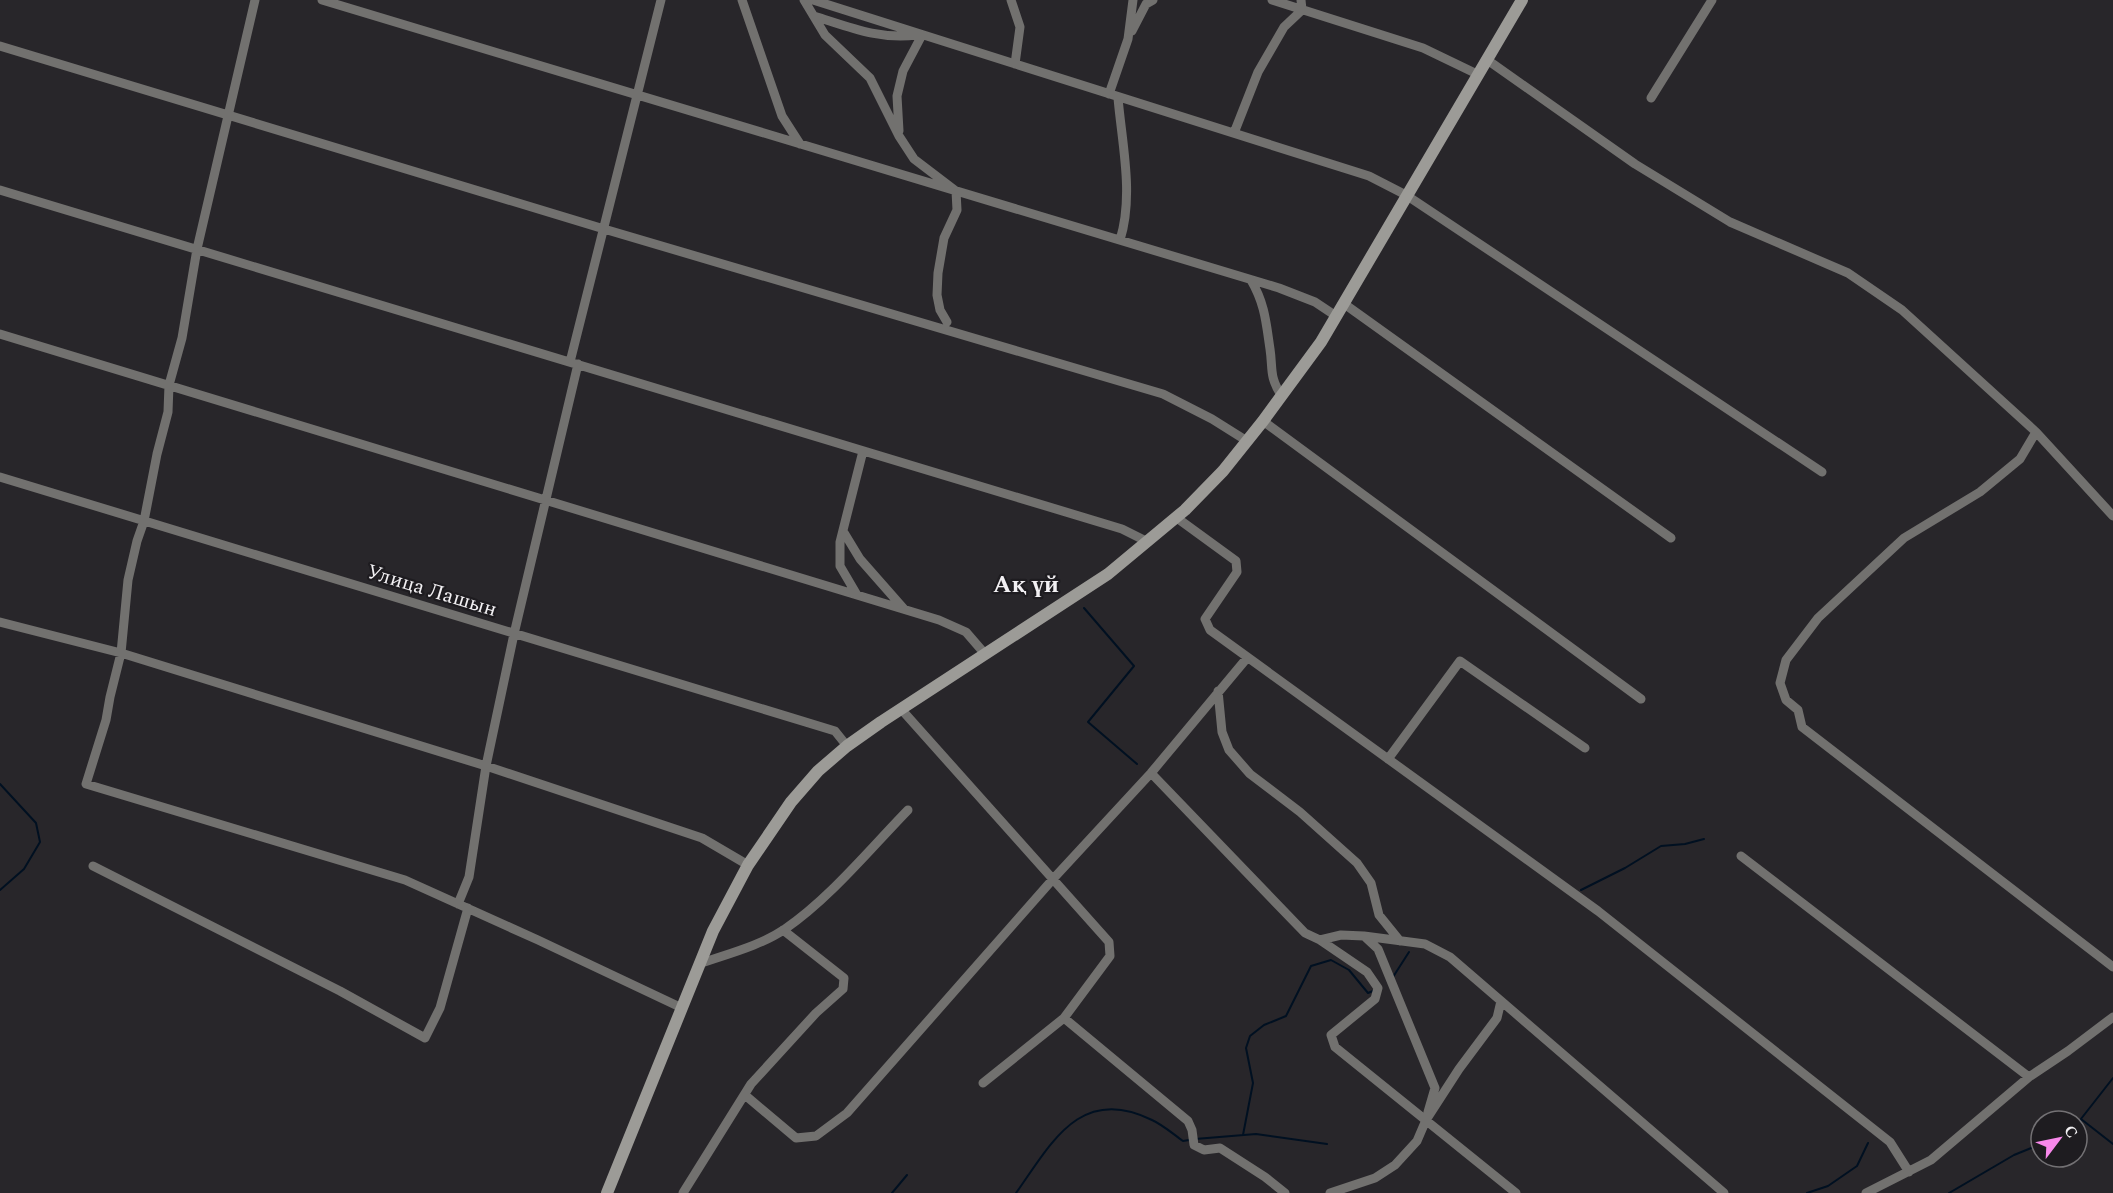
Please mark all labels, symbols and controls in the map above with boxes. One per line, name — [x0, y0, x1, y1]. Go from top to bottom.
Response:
street label: Улица Лашын — [363, 556, 501, 626]
district label: Ақ үй — [993, 567, 1059, 603]
north arrow — [2029, 1109, 2089, 1169]
text: С — [2058, 1120, 2084, 1143]

